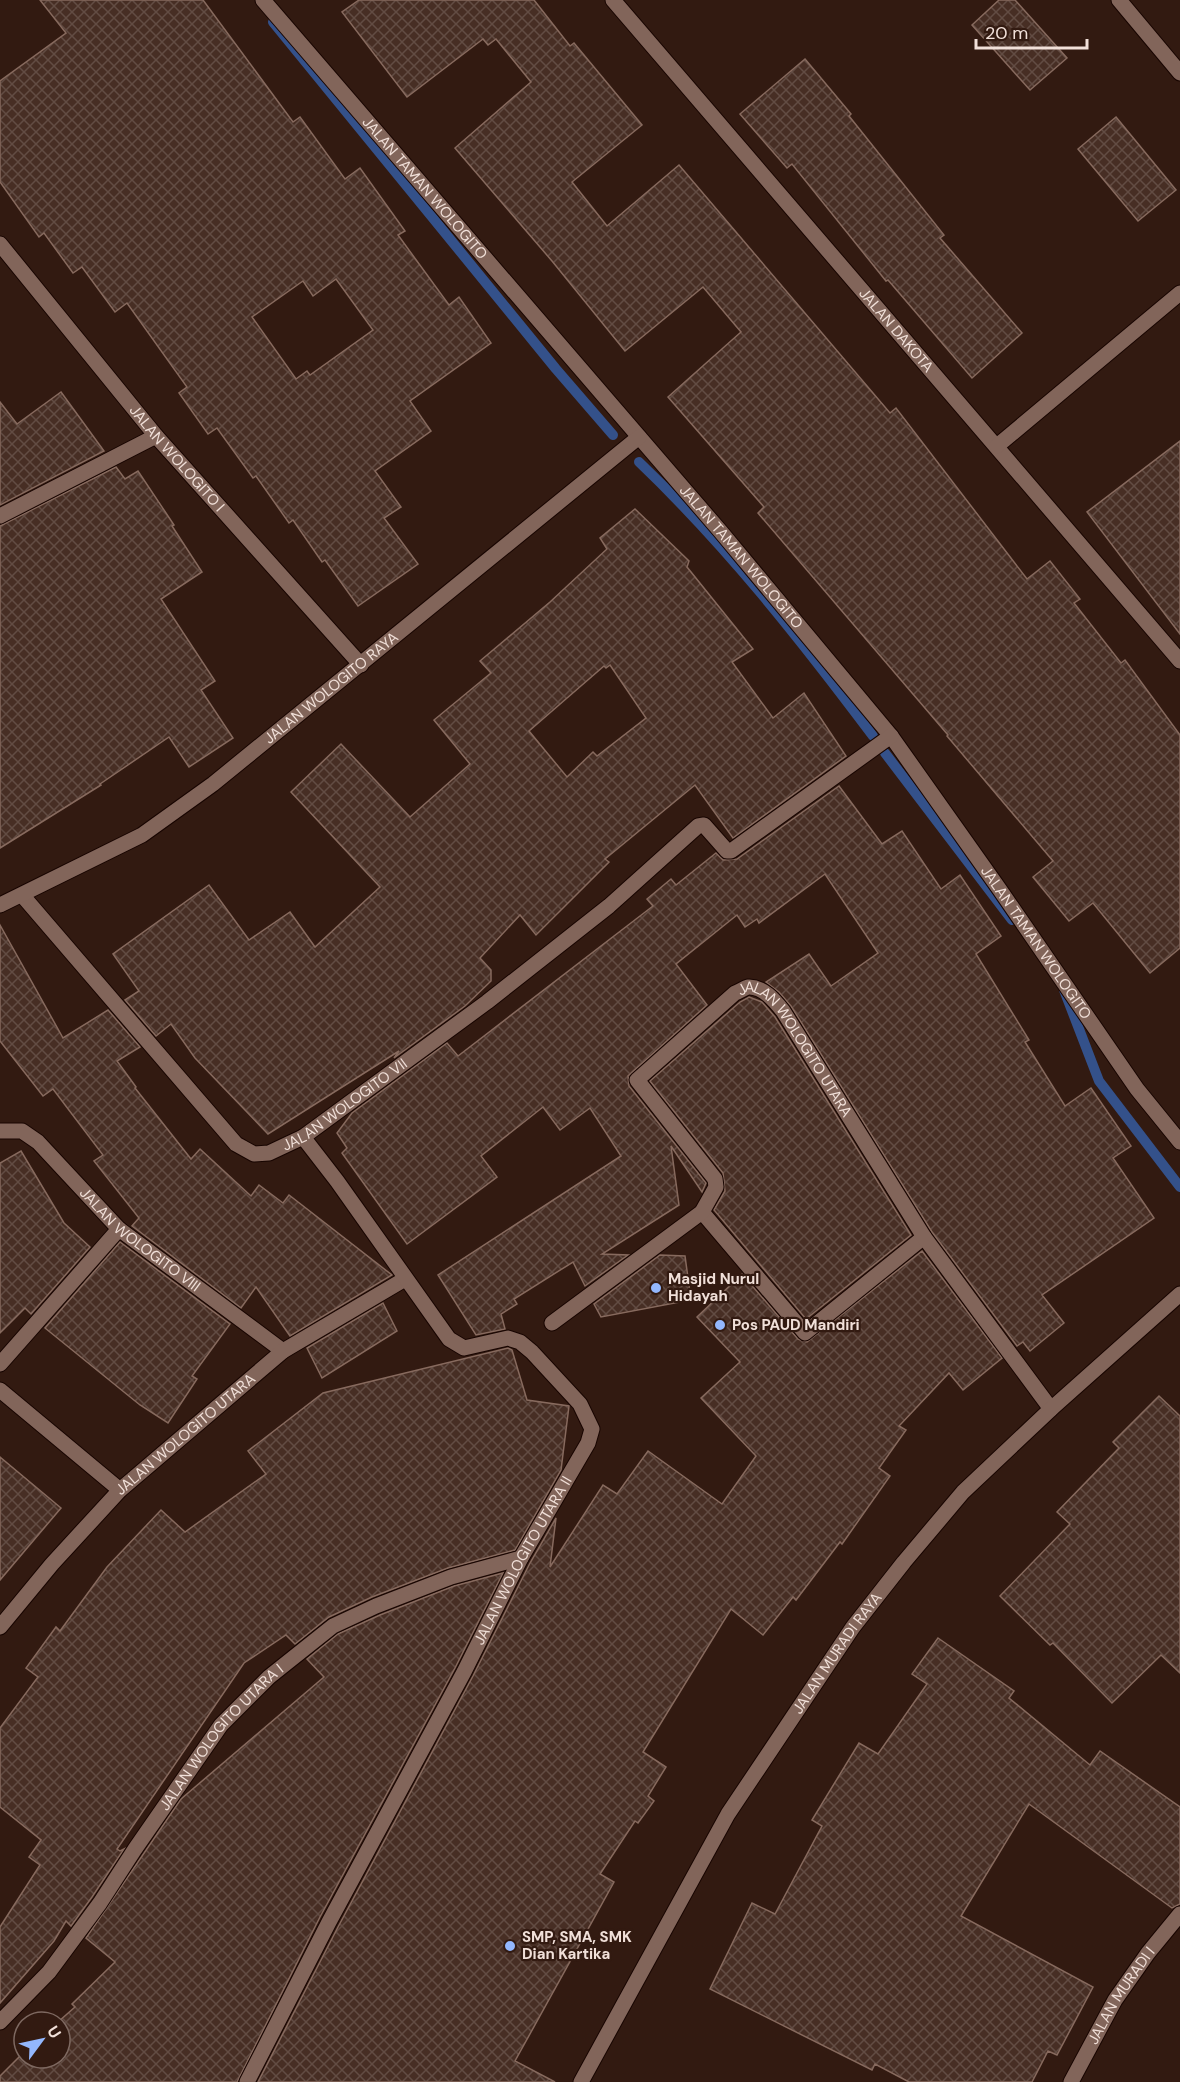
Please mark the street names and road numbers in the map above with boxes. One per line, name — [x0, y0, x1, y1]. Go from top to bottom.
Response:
street label: JALAN TAMAN WOLOGITO — [358, 112, 492, 264]
street label: JALAN DAKOTA — [854, 284, 938, 377]
street label: JALAN WOLOGITO I — [125, 401, 229, 516]
street label: JALAN TAMAN WOLOGITO — [675, 481, 808, 633]
street label: JALAN WOLOGITO RAYA — [260, 627, 402, 748]
street label: JALAN TAMAN WOLOGITO — [976, 862, 1096, 1023]
street label: JALAN WOLOGITO UTARA — [734, 977, 857, 1121]
street label: JALAN WOLOGITO VII — [279, 1054, 411, 1155]
street label: JALAN WOLOGITO VIII — [75, 1183, 204, 1296]
street label: JALAN WOLOGITO UTARA — [111, 1369, 260, 1500]
street label: JALAN WOLOGITO UTARA II — [469, 1472, 577, 1648]
street label: JALAN MURADI RAYA — [788, 1588, 886, 1718]
street label: JALAN WOLOGITO UTARA I — [155, 1659, 288, 1814]
street label: JALAN MURADI I — [1083, 1942, 1159, 2048]

